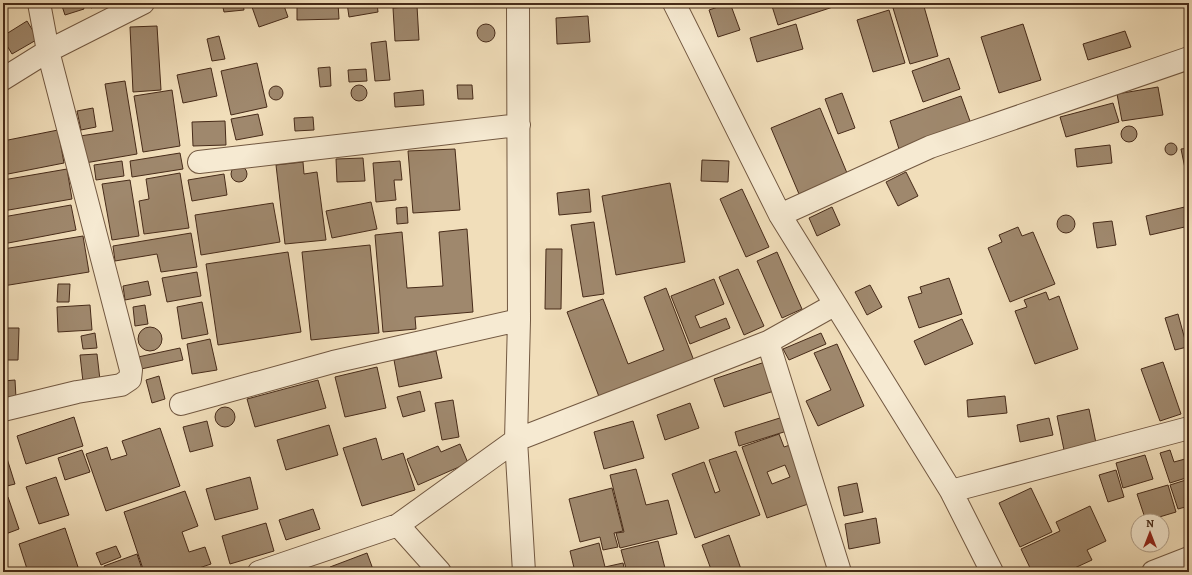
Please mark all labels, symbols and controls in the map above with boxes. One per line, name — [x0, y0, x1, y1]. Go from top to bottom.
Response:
north arrow — [1130, 513, 1170, 553]
text: N — [1146, 516, 1154, 531]

